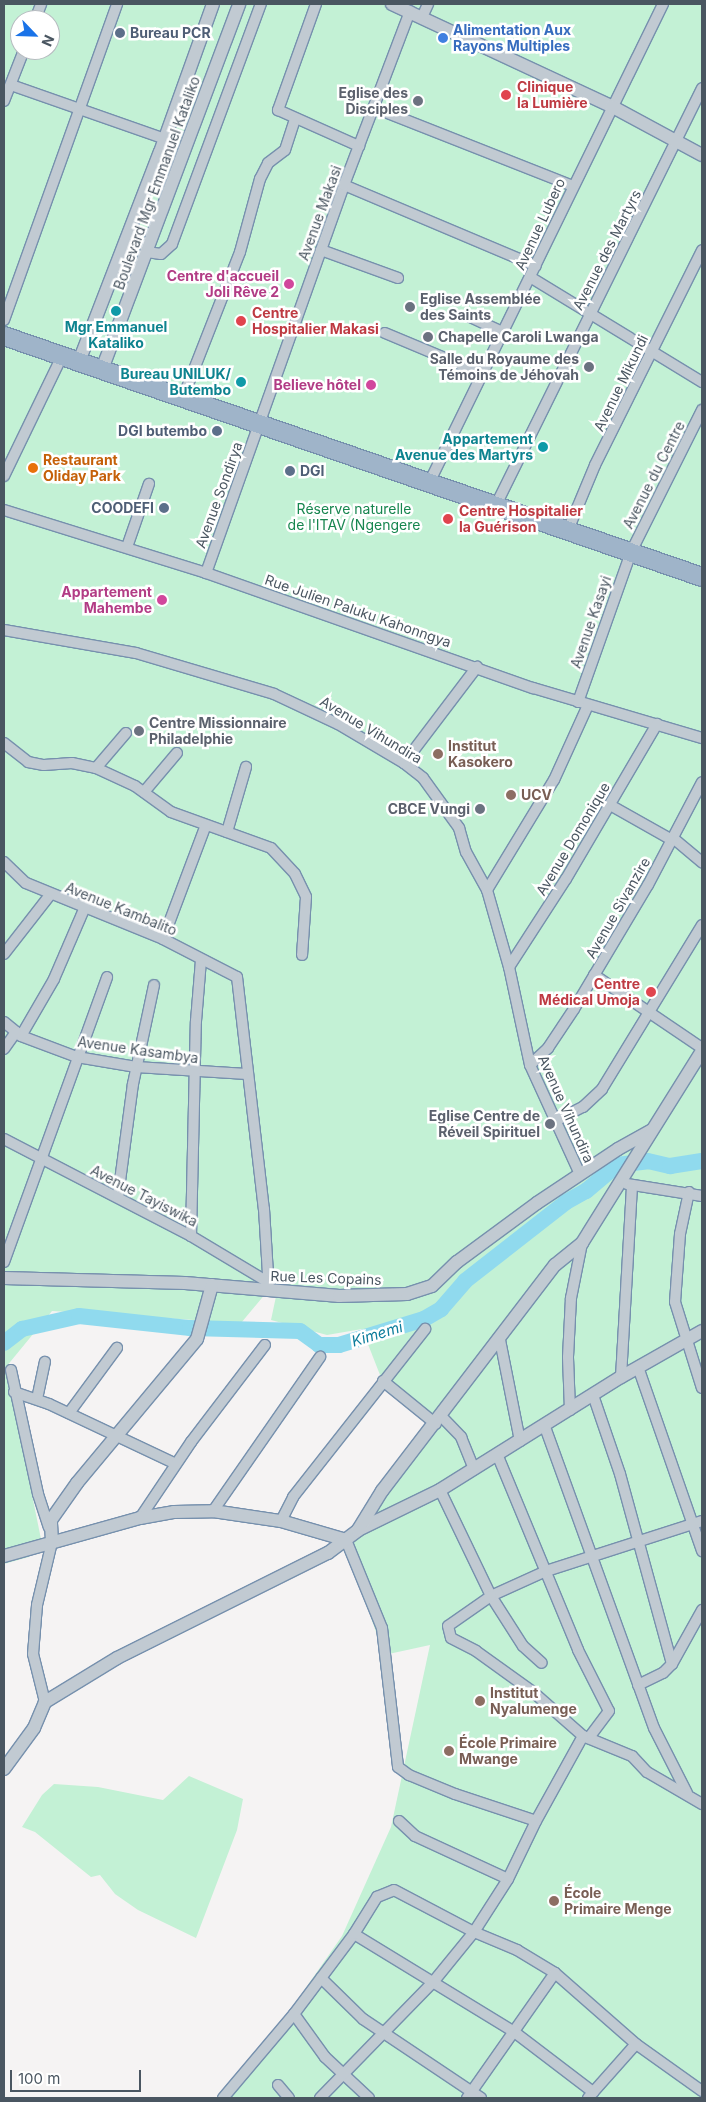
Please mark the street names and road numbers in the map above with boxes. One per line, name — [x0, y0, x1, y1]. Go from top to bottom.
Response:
street label: Boulevard Mgr Emmanuel Kataliko — [110, 74, 204, 292]
street label: Avenue Makasi — [295, 163, 345, 263]
street label: Avenue Lubero — [511, 175, 569, 273]
street label: Avenue des Martyrs — [569, 187, 645, 313]
street label: Avenue Mikundi — [590, 332, 652, 434]
street label: Avenue du Centre — [620, 418, 688, 532]
street label: Avenue Sondirya — [192, 440, 246, 550]
street label: Rue Julien Paluku Kahonngya — [263, 571, 453, 651]
street label: Avenue Kasayi — [567, 574, 615, 670]
street label: Avenue Vihundira — [317, 693, 425, 767]
street label: Avenue Domonique — [533, 779, 613, 899]
street label: Avenue Sivanzire — [582, 855, 654, 961]
street label: Avenue Kambalito — [63, 879, 179, 939]
street label: Avenue Kasambya — [76, 1033, 200, 1067]
street label: Avenue Vihundira — [535, 1053, 597, 1165]
street label: Avenue Tayiswika — [88, 1162, 200, 1230]
street label: Rue Les Copains — [270, 1268, 382, 1288]

